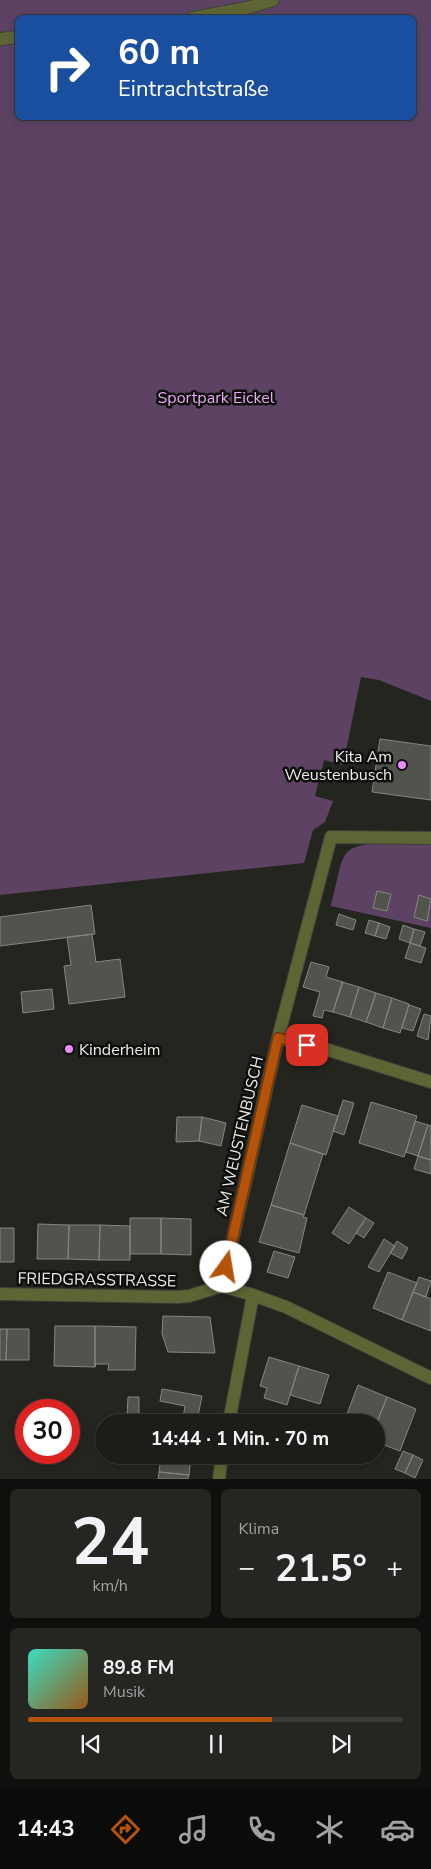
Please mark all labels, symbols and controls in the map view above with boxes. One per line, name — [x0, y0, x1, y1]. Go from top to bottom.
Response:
text: 60 m — [118, 29, 200, 76]
icon: right — [35, 35, 100, 100]
text: Eintrachtstraße — [118, 74, 269, 104]
park label: Sportpark Eickel — [158, 387, 275, 409]
place label: Kita Am Weustenbusch — [285, 746, 392, 786]
marker: Kita Am Weustenbusch — [396, 759, 408, 771]
pin — [286, 1024, 328, 1066]
icon: arrive — [293, 1031, 321, 1059]
place label: Kinderheim — [79, 1039, 160, 1061]
marker: Kinderheim — [63, 1043, 75, 1055]
street label: AM WEUSTENBUSCH — [211, 1054, 269, 1218]
position arrow — [199, 1240, 251, 1292]
street label: FRIEDGRASSTRASSE — [17, 1268, 176, 1292]
speed limit sign: 30 — [15, 1399, 80, 1464]
text: 14:44 · 1 Min. · 70 m — [151, 1426, 329, 1452]
text: 24 — [71, 1498, 149, 1587]
text: Klima — [239, 1518, 279, 1540]
text: 21.5° — [275, 1543, 367, 1594]
text: − — [239, 1549, 255, 1587]
text: + — [386, 1549, 403, 1587]
text: km/h — [93, 1575, 128, 1597]
text: 89.8 FM — [103, 1655, 174, 1681]
text: Musik — [103, 1681, 145, 1703]
icon: previous — [77, 1730, 105, 1758]
icon: pause — [202, 1730, 230, 1758]
icon: next — [327, 1730, 355, 1758]
icon: directions — [108, 1812, 143, 1847]
icon: music — [176, 1812, 211, 1847]
icon: phone — [244, 1812, 279, 1847]
icon: climate — [312, 1812, 347, 1847]
icon: car — [380, 1812, 415, 1847]
text: 14:43 — [16, 1814, 75, 1844]

